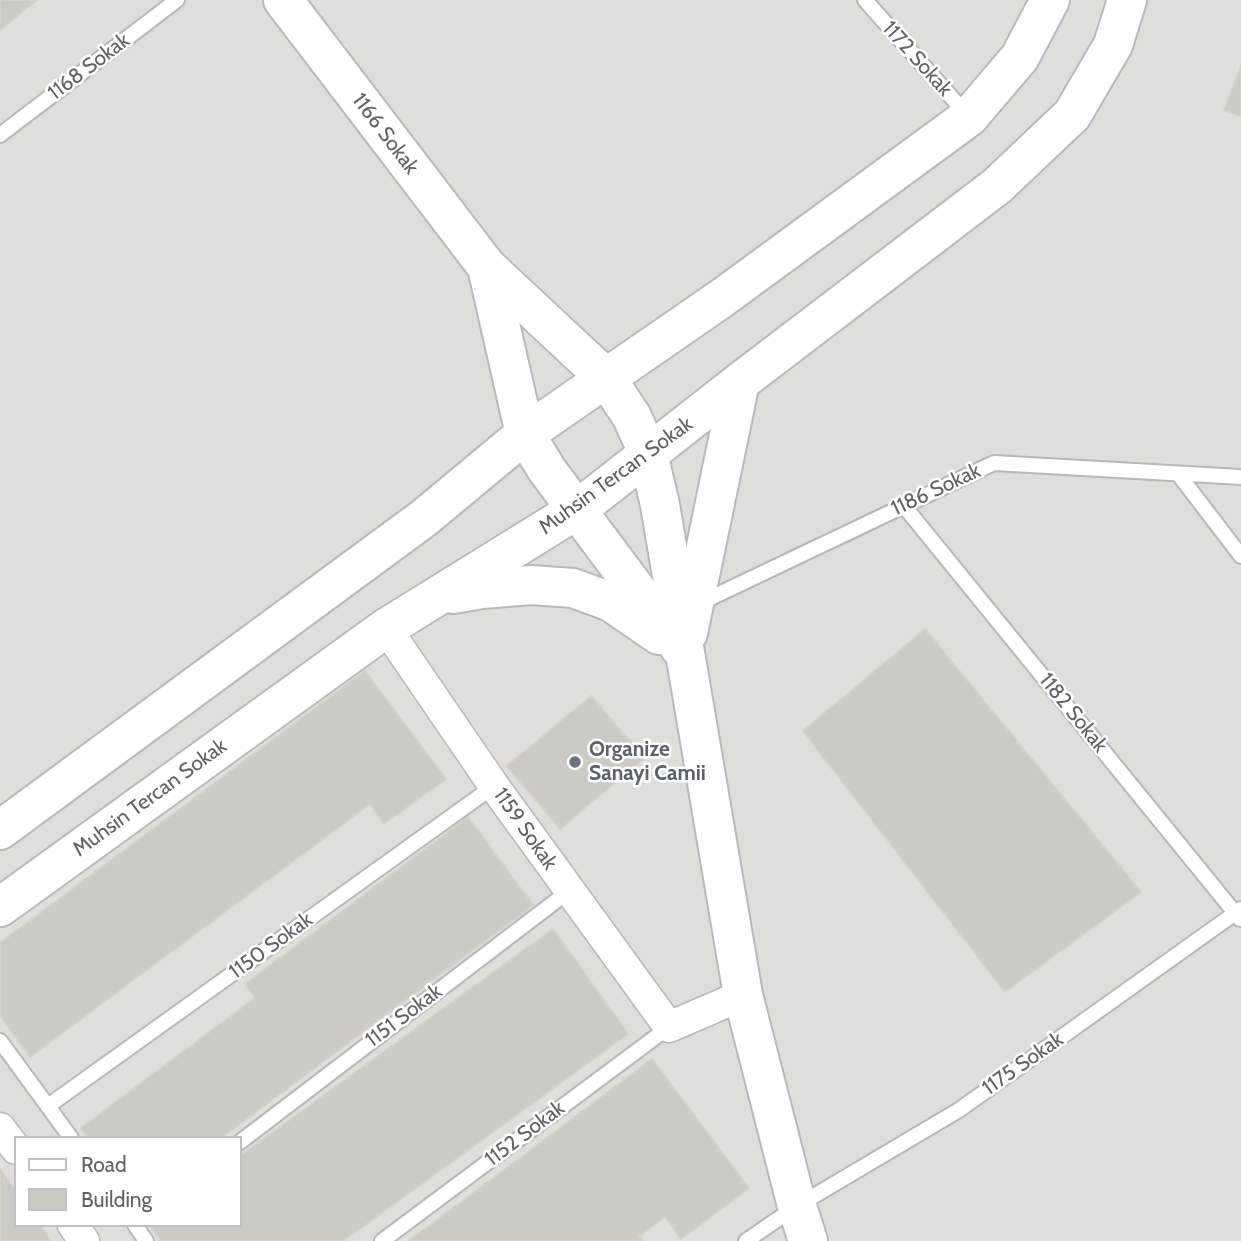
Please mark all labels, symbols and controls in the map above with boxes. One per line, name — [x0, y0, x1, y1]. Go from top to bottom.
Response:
street label: 1172 Sokak — [877, 16, 957, 102]
street label: 1168 Sokak — [43, 28, 135, 106]
street label: 1166 Sokak — [346, 89, 424, 179]
street label: Muhsin Tercan Sokak — [534, 412, 698, 540]
street label: 1186 Sokak — [887, 458, 985, 522]
street label: 1182 Sokak — [1033, 668, 1113, 758]
street label: Muhsin Tercan Sokak — [68, 734, 232, 862]
place label: Organize Sanayi Camii — [589, 737, 706, 787]
marker: Organize Sanayi Camii — [567, 754, 583, 770]
street label: 1159 Sokak — [488, 783, 562, 875]
street label: 1150 Sokak — [224, 907, 318, 985]
street label: 1151 Sokak — [361, 979, 447, 1053]
street label: 1175 Sokak — [978, 1027, 1068, 1101]
street label: 1152 Sokak — [480, 1096, 570, 1172]
legend — [14, 1136, 242, 1227]
text: Road — [81, 1152, 127, 1177]
text: Building — [81, 1187, 152, 1212]

